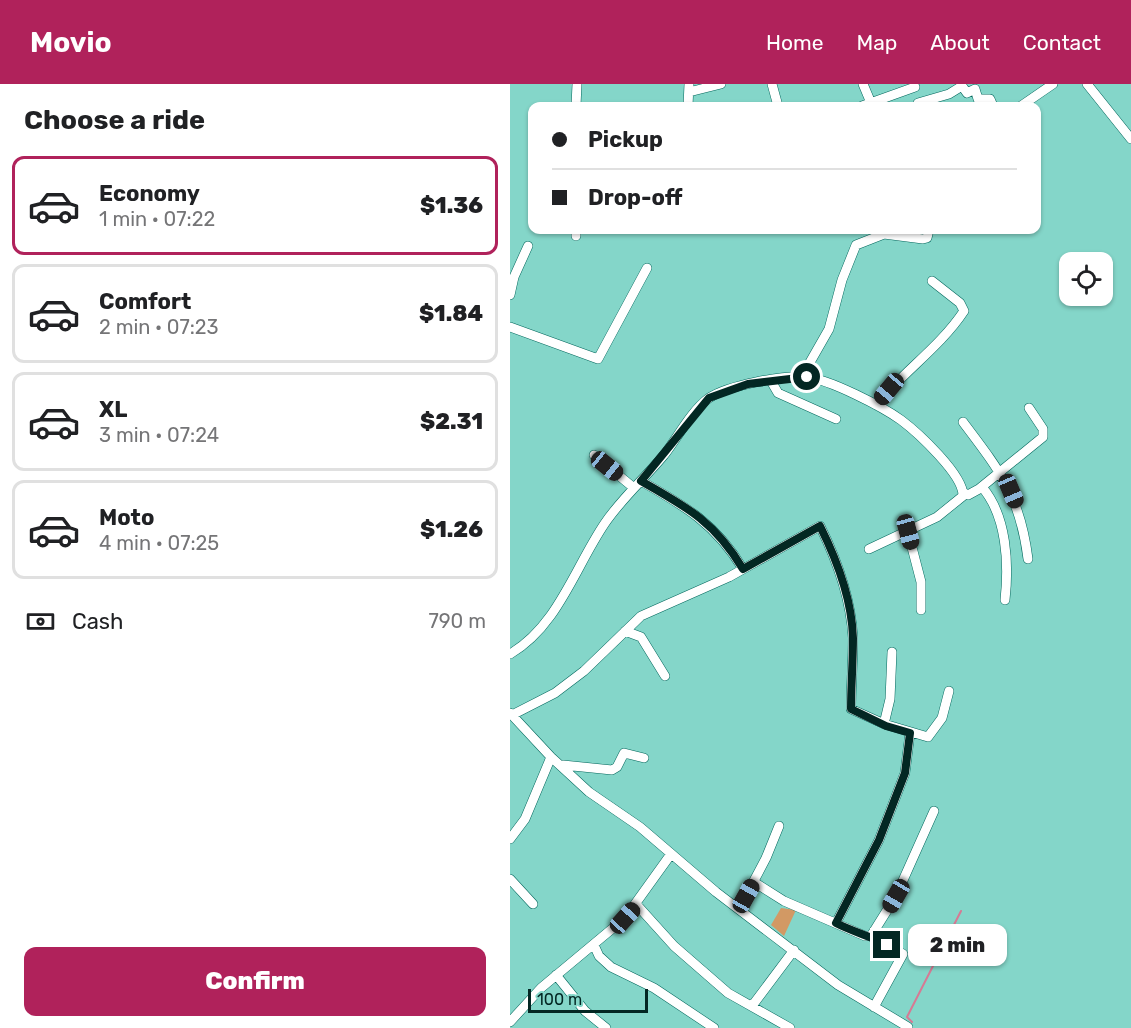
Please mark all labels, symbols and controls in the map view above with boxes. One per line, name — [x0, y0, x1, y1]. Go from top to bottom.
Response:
text: Movio — [30, 26, 112, 59]
text: Home — [766, 30, 823, 55]
text: Map — [856, 30, 897, 55]
text: About — [930, 30, 990, 55]
text: Contact — [1023, 30, 1101, 55]
text: Choose a ride — [24, 104, 205, 136]
text: Pickup — [588, 126, 663, 153]
icon: car — [27, 179, 81, 233]
text: Economy — [99, 180, 200, 207]
text: Drop-off — [588, 184, 683, 211]
text: $1.36 — [420, 192, 483, 219]
text: 1 min · 07:22 — [99, 207, 215, 231]
map controls — [1059, 252, 1113, 306]
button: locate — [1059, 252, 1113, 306]
icon: car — [27, 287, 81, 341]
text: Comfort — [99, 288, 191, 315]
text: $1.84 — [419, 300, 483, 327]
text: 2 min · 07:23 — [99, 315, 219, 339]
route start — [793, 363, 820, 390]
car — [871, 369, 907, 409]
icon: car — [27, 395, 81, 449]
text: XL — [99, 396, 127, 423]
text: $2.31 — [420, 408, 483, 435]
text: 3 min · 07:24 — [99, 423, 219, 447]
car — [587, 448, 627, 484]
car — [996, 471, 1026, 511]
icon: car — [27, 503, 81, 557]
text: Moto — [99, 504, 154, 531]
car — [895, 512, 921, 552]
text: $1.26 — [420, 516, 483, 543]
text: 4 min · 07:25 — [99, 531, 219, 555]
icon: cash — [24, 605, 57, 638]
text: Cash — [72, 608, 123, 635]
text: 790 m — [429, 609, 486, 633]
car — [729, 876, 763, 916]
car — [879, 876, 913, 916]
car — [606, 899, 644, 937]
callout: 2 min — [908, 924, 1007, 966]
route end — [873, 931, 900, 958]
text: 2 min — [930, 933, 985, 957]
button: Confirm — [24, 947, 486, 1016]
scale bar — [528, 986, 648, 1014]
text: 100 m — [537, 990, 582, 1009]

